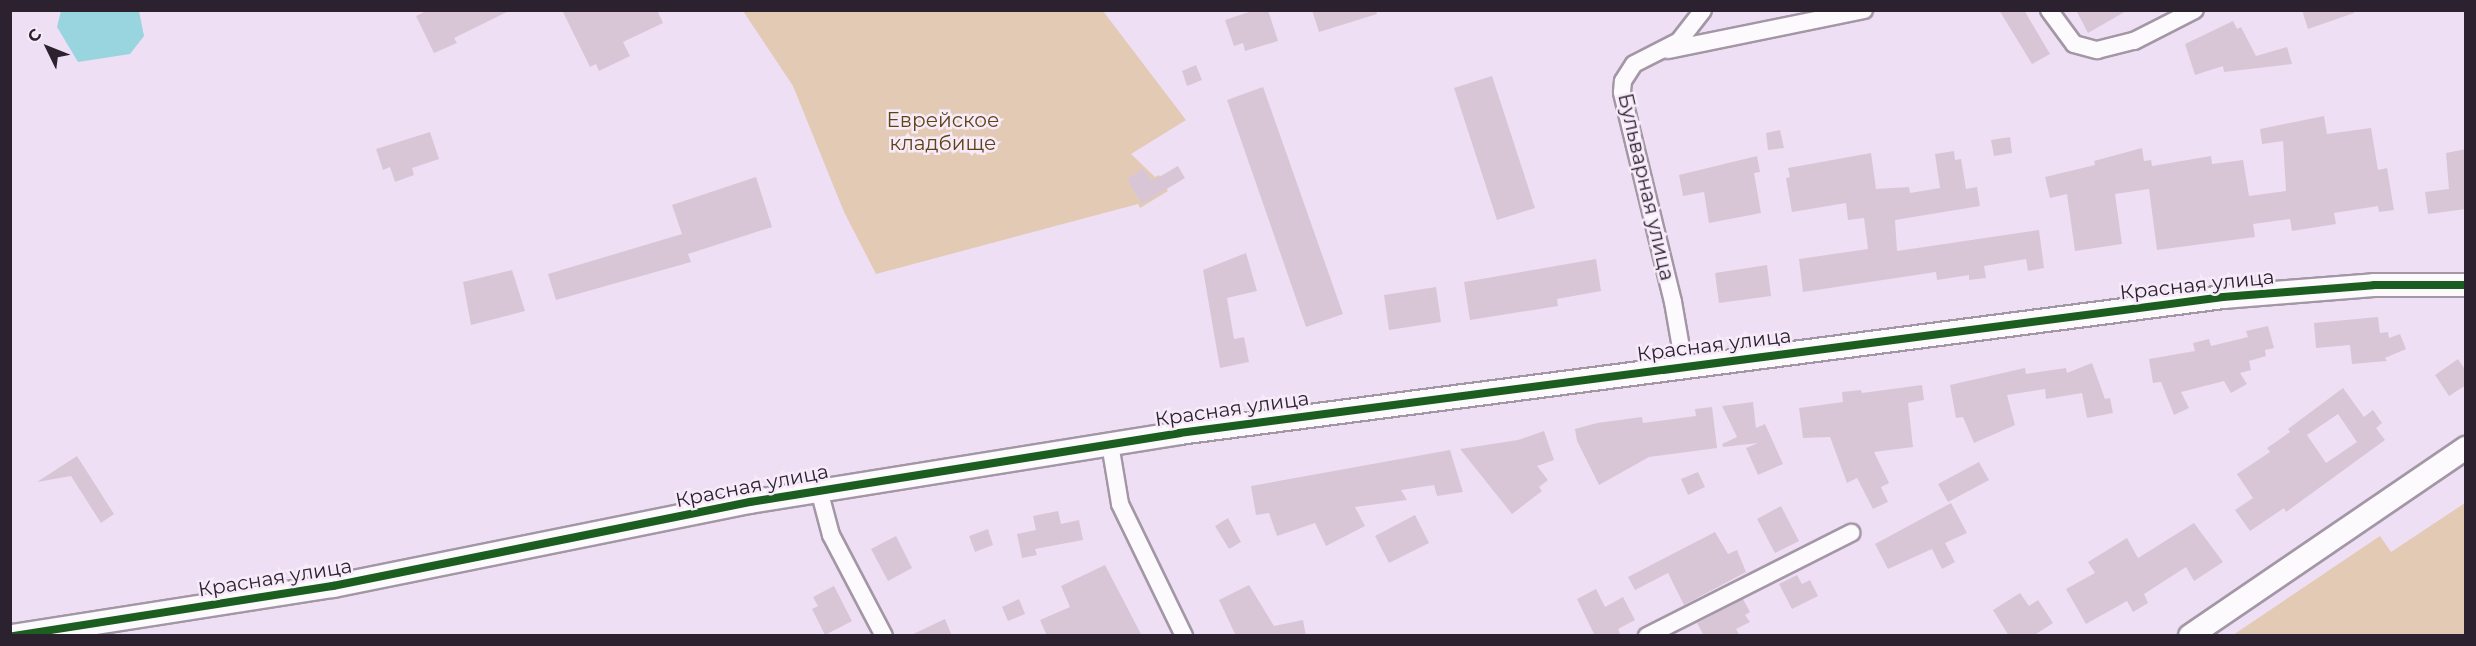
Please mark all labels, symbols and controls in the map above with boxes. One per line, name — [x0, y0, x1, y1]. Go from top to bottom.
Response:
north arrow — [18, 18, 78, 78]
text: С — [24, 25, 45, 46]
street label: Бульварная улица — [1613, 91, 1679, 283]
park label: Еврейское кладбище — [887, 108, 999, 155]
street label: Красная улица — [2118, 265, 2276, 305]
street label: Красная улица — [1635, 324, 1793, 366]
street label: Красная улица — [1153, 386, 1311, 432]
street label: Красная улица — [673, 459, 831, 513]
street label: Красная улица — [196, 554, 354, 602]

